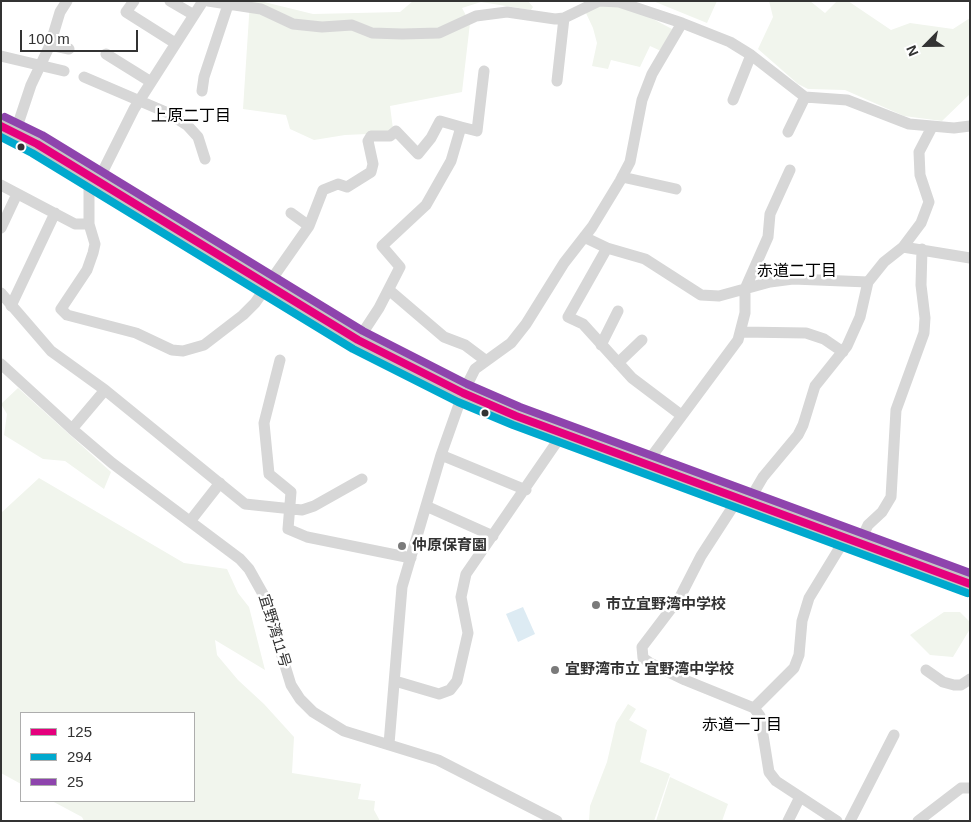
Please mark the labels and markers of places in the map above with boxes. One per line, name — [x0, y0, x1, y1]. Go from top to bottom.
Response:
unlabelled marker — [16, 142, 26, 152]
unlabelled marker — [480, 408, 490, 418]
place label: 仲原保育園 — [412, 537, 487, 555]
marker: 仲原保育園 — [396, 540, 408, 552]
place label: 市立宜野湾中学校 — [606, 596, 726, 614]
marker: 市立宜野湾中学校 — [590, 599, 602, 611]
place label: 宜野湾市立 宜野湾中学校 — [565, 661, 734, 679]
marker: 宜野湾市立 宜野湾中学校 — [549, 664, 561, 676]

